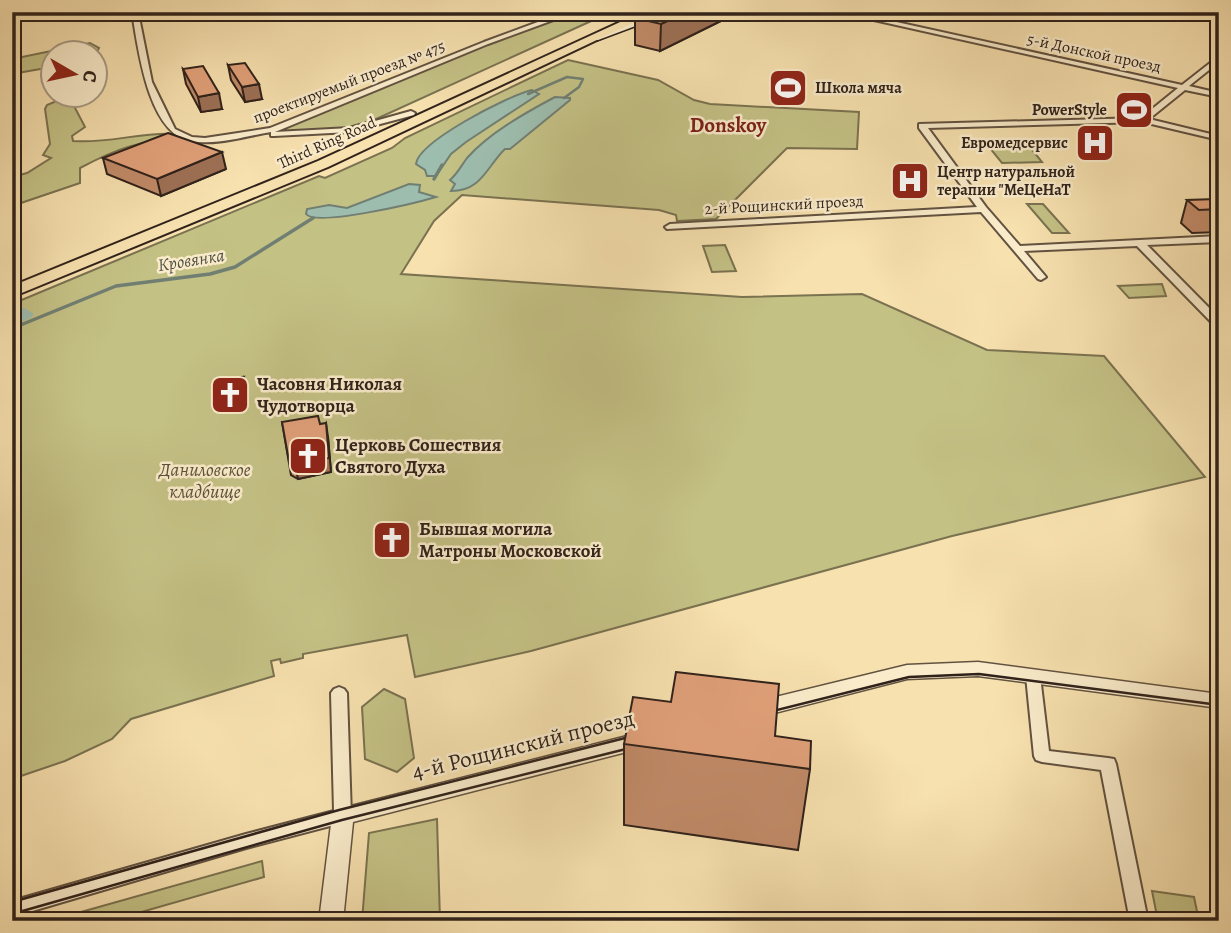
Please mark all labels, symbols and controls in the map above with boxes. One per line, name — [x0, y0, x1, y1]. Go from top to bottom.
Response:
street label: 5-й Донской проезд — [1025, 28, 1163, 78]
street label: проектируемый проезд № 475 — [250, 35, 448, 129]
north arrow — [38, 38, 108, 108]
sports icon: Школа мяча — [767, 67, 809, 109]
text: С — [76, 69, 104, 84]
place label: Школа мяча — [815, 77, 902, 99]
sports icon: PowerStyle — [1113, 89, 1155, 131]
place label: PowerStyle — [1032, 99, 1107, 121]
street label: Third Ring Road — [274, 111, 380, 175]
district label: Donskoy — [690, 111, 767, 139]
hospital icon: Евромедсервис — [1074, 122, 1116, 164]
place label: Евромедсервис — [961, 132, 1068, 154]
hospital icon: Центр натуральной терапии "МеЦеНаТ — [889, 160, 931, 202]
place label: Центр натуральной терапии "МеЦеНаТ — [937, 161, 1075, 201]
street label: 2-й Рощинский проезд — [704, 190, 864, 220]
water label: Кровянка — [156, 243, 226, 277]
place label: Часовня Николая Чудотворца — [257, 371, 402, 419]
church icon: Часовня Николая Чудотворца — [209, 374, 251, 416]
place label: Церковь Сошествия Святого Духа — [335, 432, 501, 480]
church icon: Церковь Сошествия Святого Духа — [287, 435, 329, 477]
park label: Даниловское кладбище — [157, 457, 251, 505]
place label: Бывшая могила Матроны Московской — [419, 516, 602, 564]
church icon: Бывшая могила Матроны Московской — [371, 519, 413, 561]
street label: 4-й Рощинский проезд — [409, 702, 637, 788]

